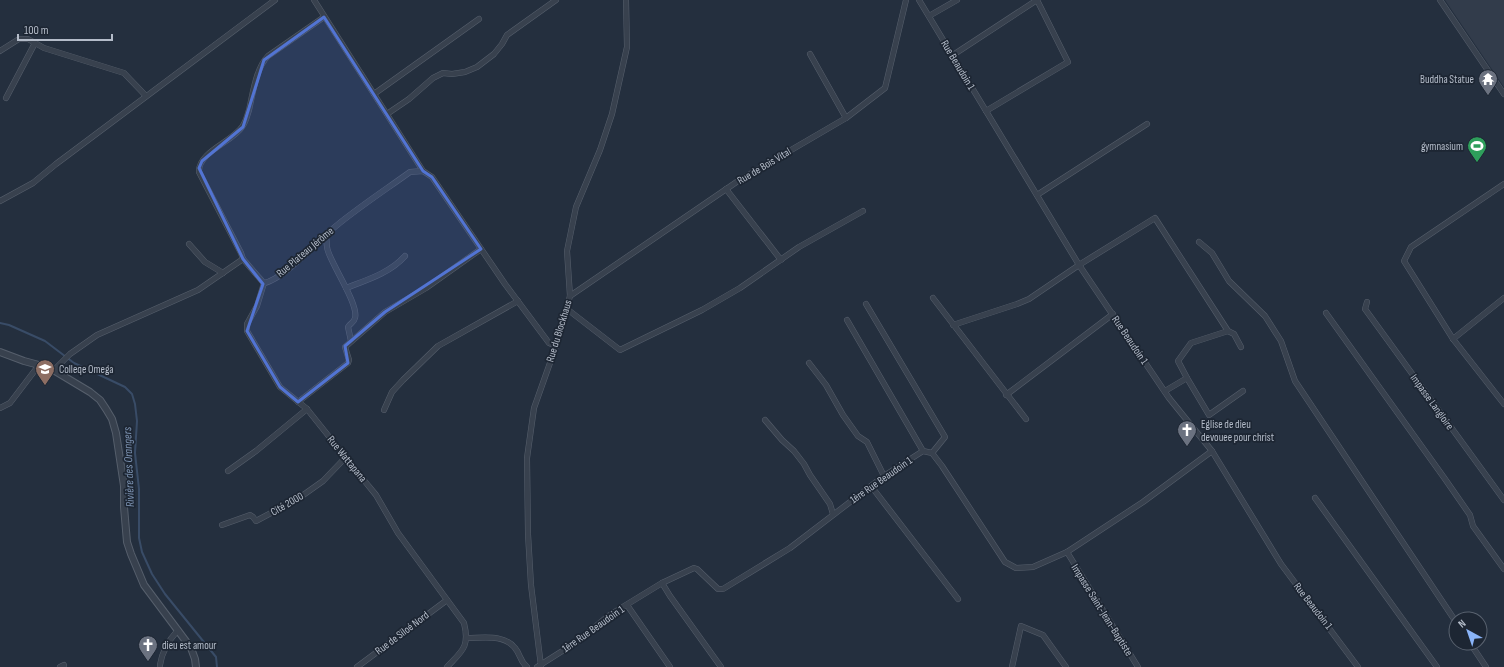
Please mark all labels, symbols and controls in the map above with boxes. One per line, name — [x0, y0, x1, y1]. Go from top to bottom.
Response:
scale bar — [18, 16, 112, 42]
text: 100 m — [24, 23, 49, 38]
street label: Rue Beaudoin 1 — [938, 38, 978, 92]
temple icon: Buddha Statue — [1477, 68, 1499, 96]
place label: Buddha Statue — [1420, 73, 1474, 86]
sports icon: gymnasium — [1466, 135, 1488, 163]
place label: gymnasium — [1421, 140, 1463, 153]
street label: Rue de Bois Vital — [735, 145, 793, 187]
street label: Rue Plateau Jérôme — [274, 224, 336, 280]
street label: Rue du Blockhaus — [543, 298, 575, 364]
street label: Rue Beaudoin 1 — [1109, 313, 1151, 367]
school or university icon: Colleqe Omega — [34, 358, 56, 386]
place label: Colleqe Omega — [59, 363, 113, 376]
street label: Impasse Langloire — [1407, 372, 1457, 432]
place label: Eglise de dieu devouee pour christ — [1201, 418, 1275, 444]
church icon: Eglise de dieu devouee pour christ — [1176, 419, 1198, 447]
water label: Rivière des Orangers — [120, 426, 138, 507]
street label: Rue Wattapana — [324, 433, 370, 485]
street label: 1ère Rue Beaudoin 1 — [847, 454, 915, 506]
street label: Cité 2000 — [268, 489, 306, 519]
street label: Impasse Saint-Jean-Baptiste — [1068, 562, 1136, 658]
street label: Rue Beaudoin 1 — [1291, 580, 1335, 632]
street label: 1ère Rue Beaudoin 1 — [559, 603, 627, 655]
street label: Rue de Siloé Nord — [373, 608, 432, 657]
north arrow — [1448, 611, 1488, 651]
text: N — [1455, 617, 1468, 631]
church icon: dieu est amour — [137, 634, 159, 662]
place label: dieu est amour — [162, 639, 217, 652]

